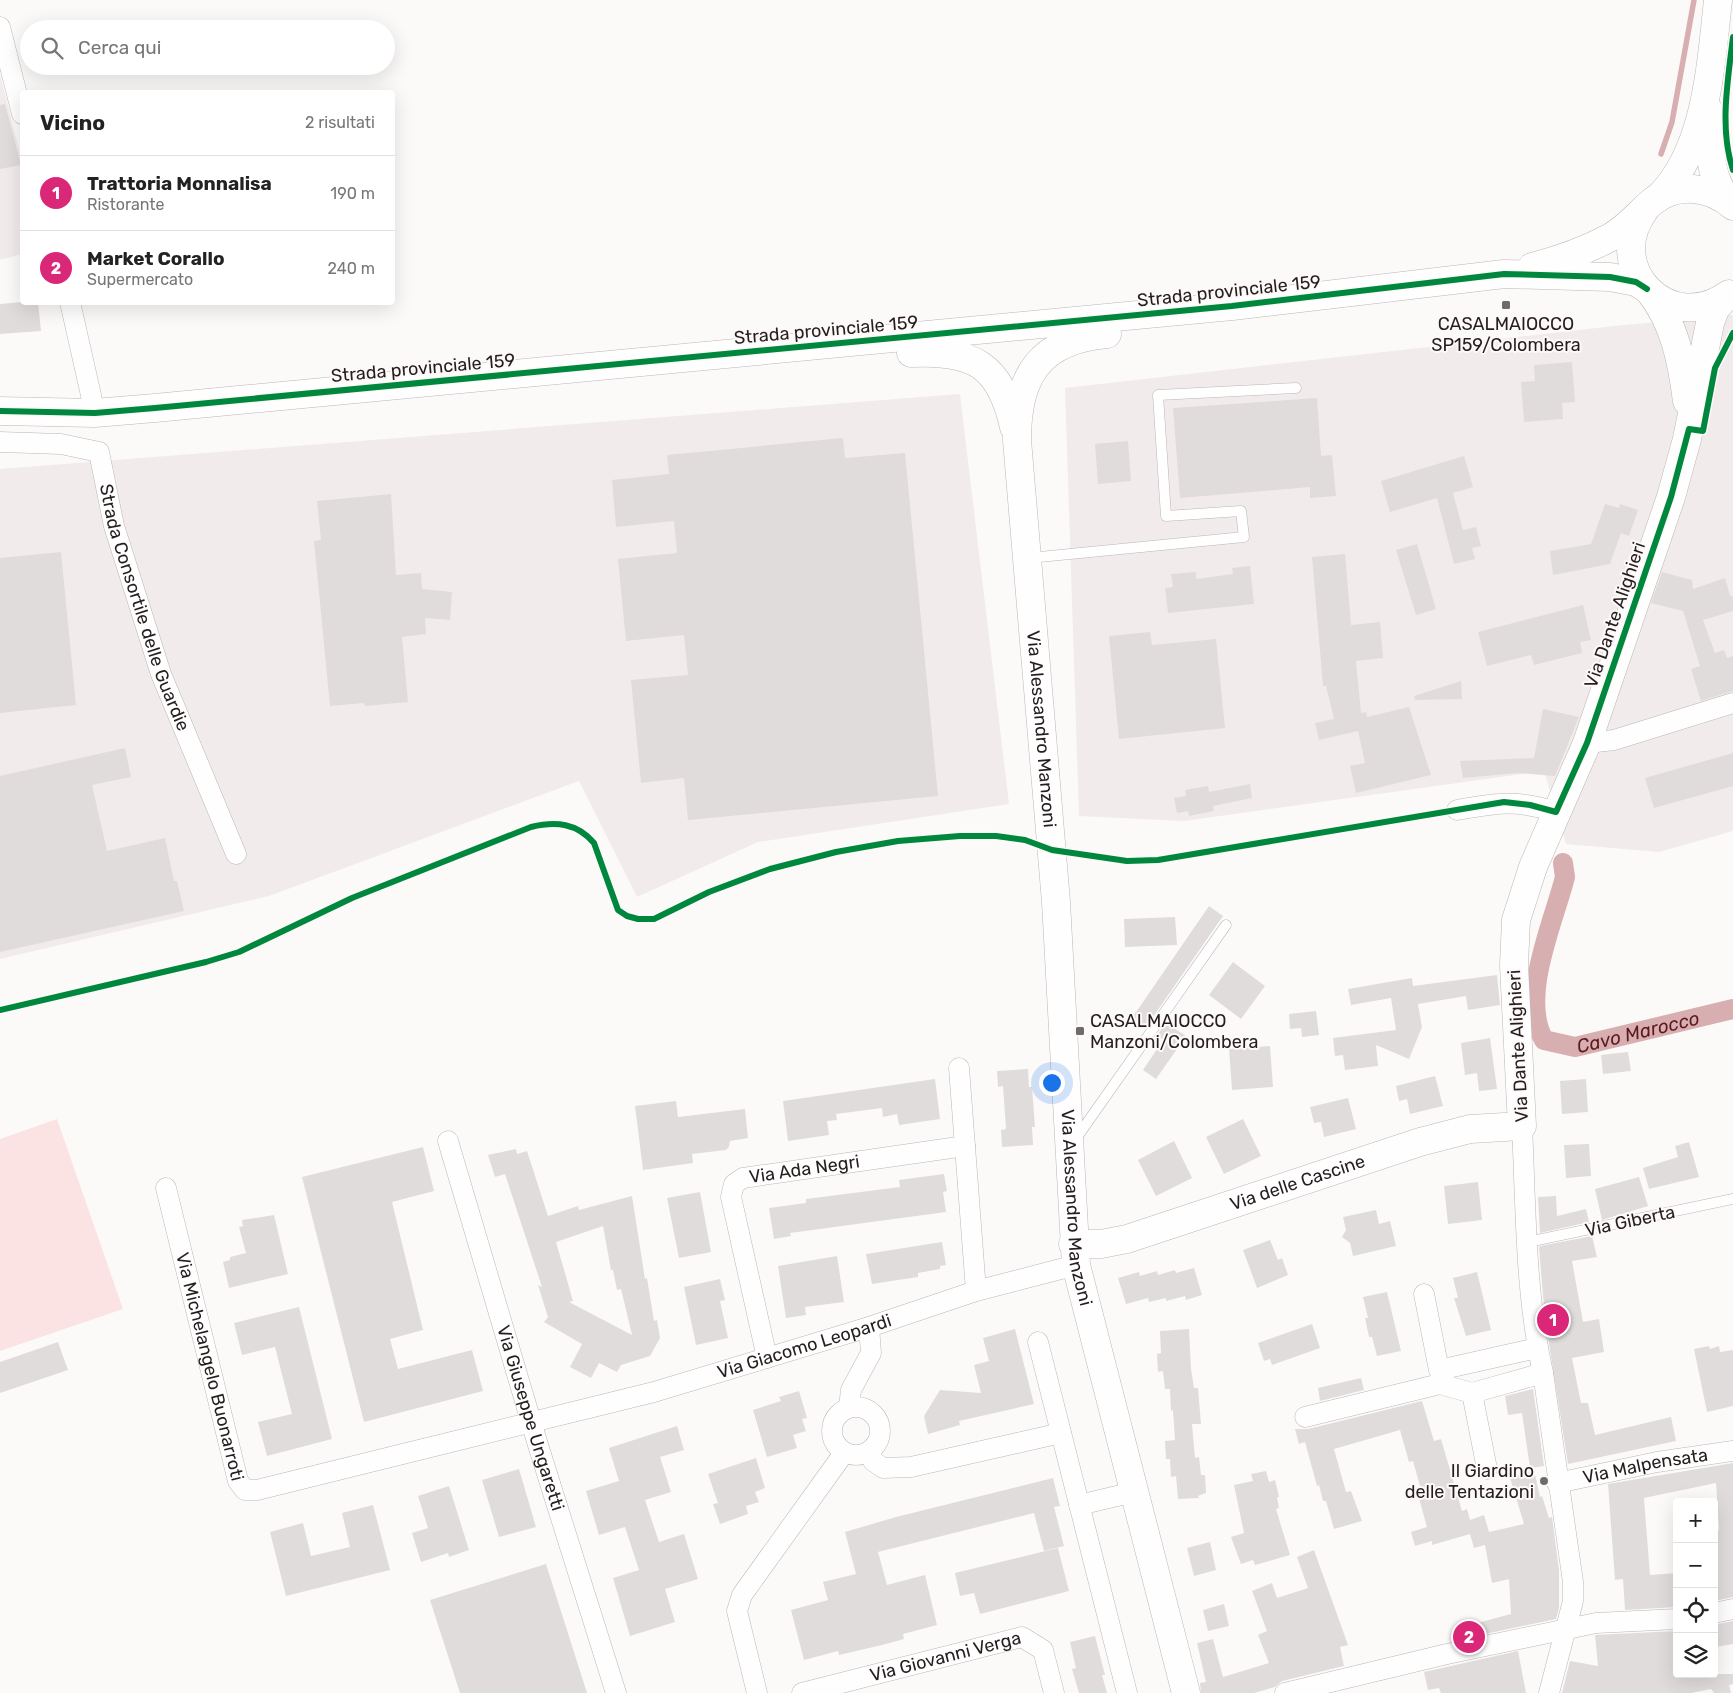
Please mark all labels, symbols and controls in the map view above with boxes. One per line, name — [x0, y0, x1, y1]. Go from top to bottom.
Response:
search box — [20, 20, 395, 75]
icon: search — [38, 34, 66, 62]
text: Cerca qui — [78, 36, 161, 59]
text: Vicino — [40, 110, 105, 135]
text: 2 risultati — [305, 113, 375, 132]
text: Trattoria Monnalisa — [87, 172, 272, 195]
text: 1 — [52, 184, 60, 203]
text: 190 m — [330, 184, 375, 203]
text: Ristorante — [87, 195, 165, 214]
text: Market Corallo — [87, 247, 225, 270]
text: 2 — [51, 259, 61, 278]
text: 240 m — [328, 259, 375, 278]
text: Supermercato — [87, 270, 193, 289]
street label: Strada provinciale 159 — [1136, 270, 1322, 312]
marker: CASALMAIOCCO SP159/Colombera — [1500, 299, 1512, 311]
street label: Strada provinciale 159 — [733, 311, 919, 349]
place label: CASALMAIOCCO SP159/Colombera — [1431, 313, 1581, 356]
street label: Strada provinciale 159 — [330, 349, 516, 387]
street label: Strada Consortile delle Guardie — [95, 482, 195, 734]
street label: Via Dante Alighieri — [1580, 539, 1650, 691]
street label: Via Alessandro Manzoni — [1022, 630, 1061, 828]
street label: Via Dante Alighieri — [1503, 969, 1533, 1123]
water label: Cavo Marocco — [1574, 1006, 1702, 1058]
place label: CASALMAIOCCO Manzoni/Colombera — [1090, 1010, 1259, 1053]
marker: CASALMAIOCCO Manzoni/Colombera — [1074, 1025, 1086, 1037]
your location — [1039, 1070, 1065, 1096]
street label: Via Alessandro Manzoni — [1056, 1109, 1097, 1308]
street label: Via Ada Negri — [747, 1150, 861, 1188]
street label: Via delle Cascine — [1227, 1150, 1368, 1215]
street label: Via Giberta — [1583, 1201, 1677, 1241]
street label: Via Michelangelo Buonarroti — [171, 1250, 249, 1483]
pin: 1 — [1537, 1301, 1569, 1339]
street label: Via Giacomo Leopardi — [714, 1309, 894, 1383]
street label: Via Giuseppe Ungaretti — [492, 1323, 569, 1513]
street label: Via Malpensata — [1581, 1444, 1709, 1488]
place label: Il Giardino delle Tentazioni — [1405, 1460, 1534, 1503]
marker: Il Giardino delle Tentazioni — [1538, 1475, 1550, 1487]
map controls — [1673, 1498, 1718, 1678]
button: + — [1673, 1498, 1718, 1543]
button: − — [1673, 1543, 1718, 1588]
button: locate — [1673, 1588, 1718, 1633]
pin: 2 — [1453, 1618, 1485, 1656]
street label: Via Giovanni Verga — [868, 1627, 1023, 1686]
button: layers — [1673, 1633, 1718, 1678]

